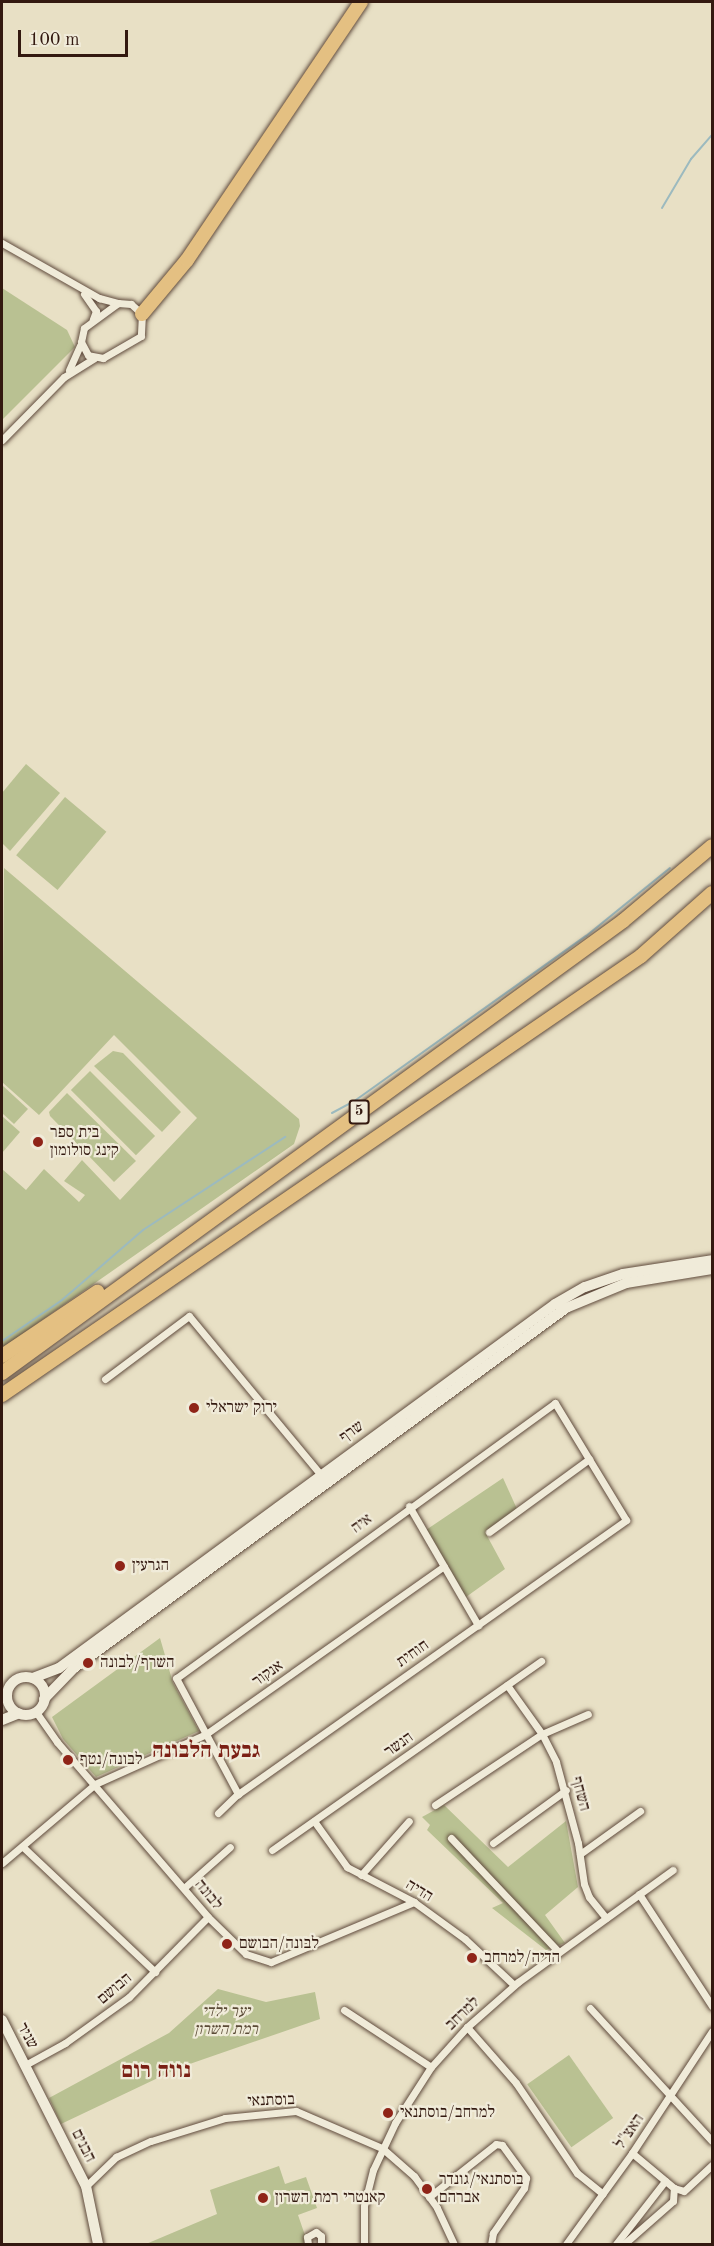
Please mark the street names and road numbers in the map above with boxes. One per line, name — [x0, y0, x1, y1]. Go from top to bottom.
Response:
road number: 5 — [348, 1100, 370, 1124]
street label: שרף — [336, 1417, 368, 1447]
street label: איה — [348, 1510, 376, 1538]
street label: חוחית — [393, 1636, 433, 1672]
street label: אנקור — [249, 1657, 287, 1691]
street label: הנשר — [381, 1728, 417, 1762]
street label: השחף — [566, 1775, 594, 1813]
street label: הדיה — [402, 1875, 436, 1907]
street label: לבונה — [190, 1876, 226, 1914]
street label: הבושם — [94, 1969, 136, 2009]
street label: למרחב — [442, 1993, 484, 2035]
street label: שניר — [12, 2020, 42, 2052]
street label: בוסתנאי — [247, 2091, 295, 2111]
street label: האצ"ל — [611, 2111, 649, 2153]
street label: הבנים — [67, 2126, 99, 2166]

